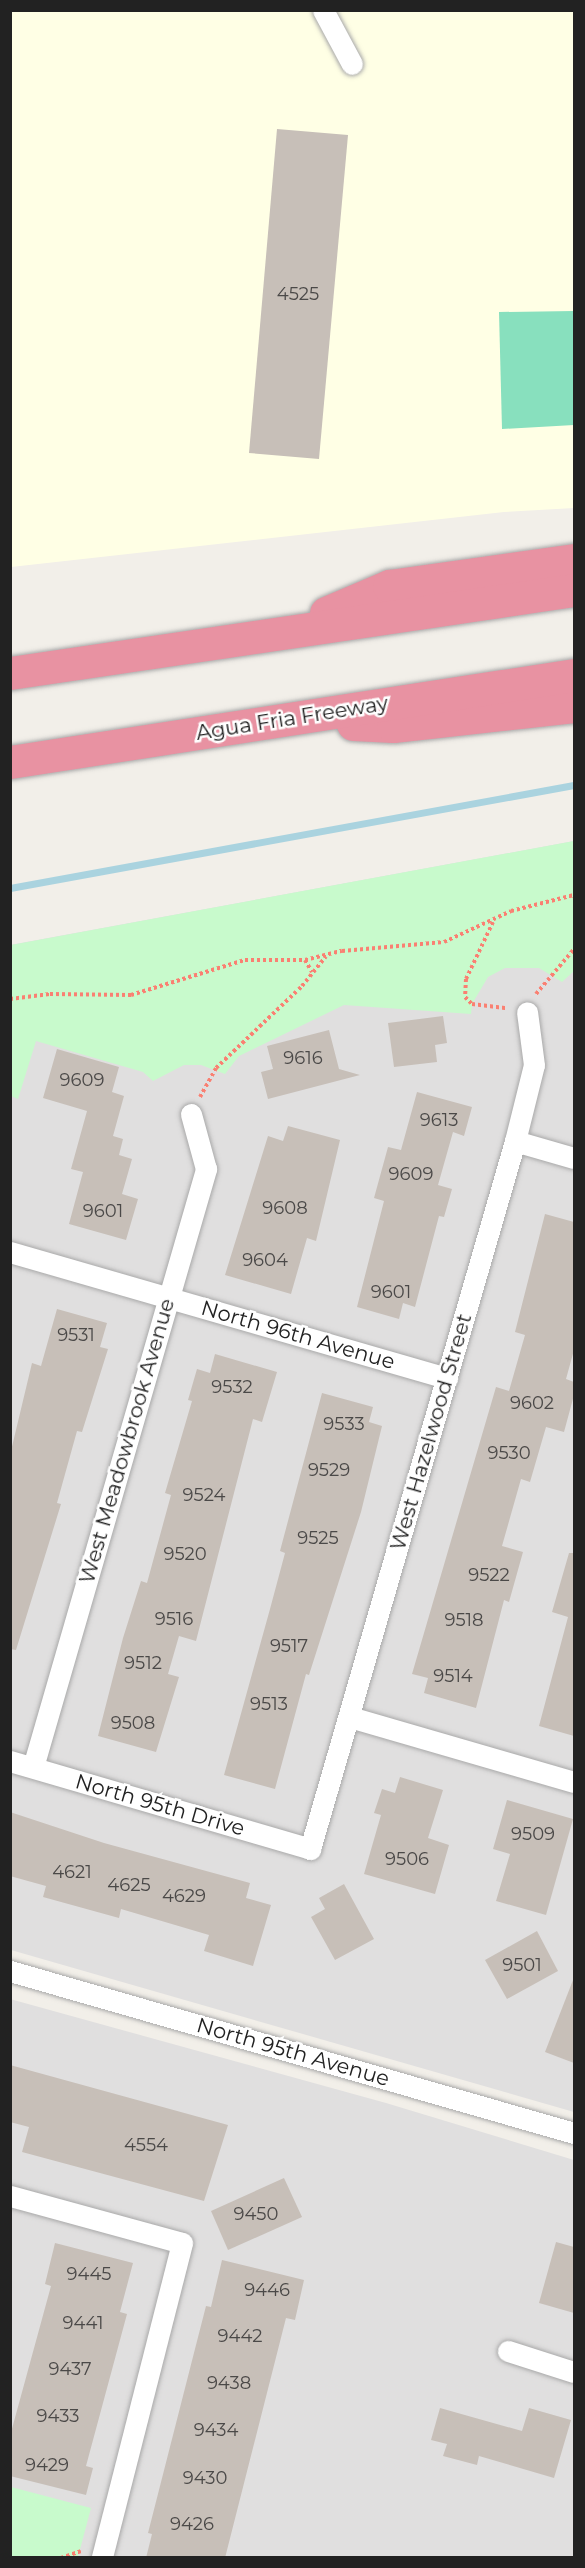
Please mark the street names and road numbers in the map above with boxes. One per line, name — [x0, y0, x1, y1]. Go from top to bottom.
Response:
street label: Agua Fria Freeway — [194, 690, 390, 746]
street label: West Meadowbrook Avenue — [74, 1295, 180, 1587]
street label: North 96th Avenue — [198, 1295, 398, 1375]
street label: West Hazelwood Street — [385, 1311, 477, 1553]
street label: North 95th Drive — [72, 1769, 248, 1841]
street label: North 95th Avenue — [194, 2012, 392, 2092]

